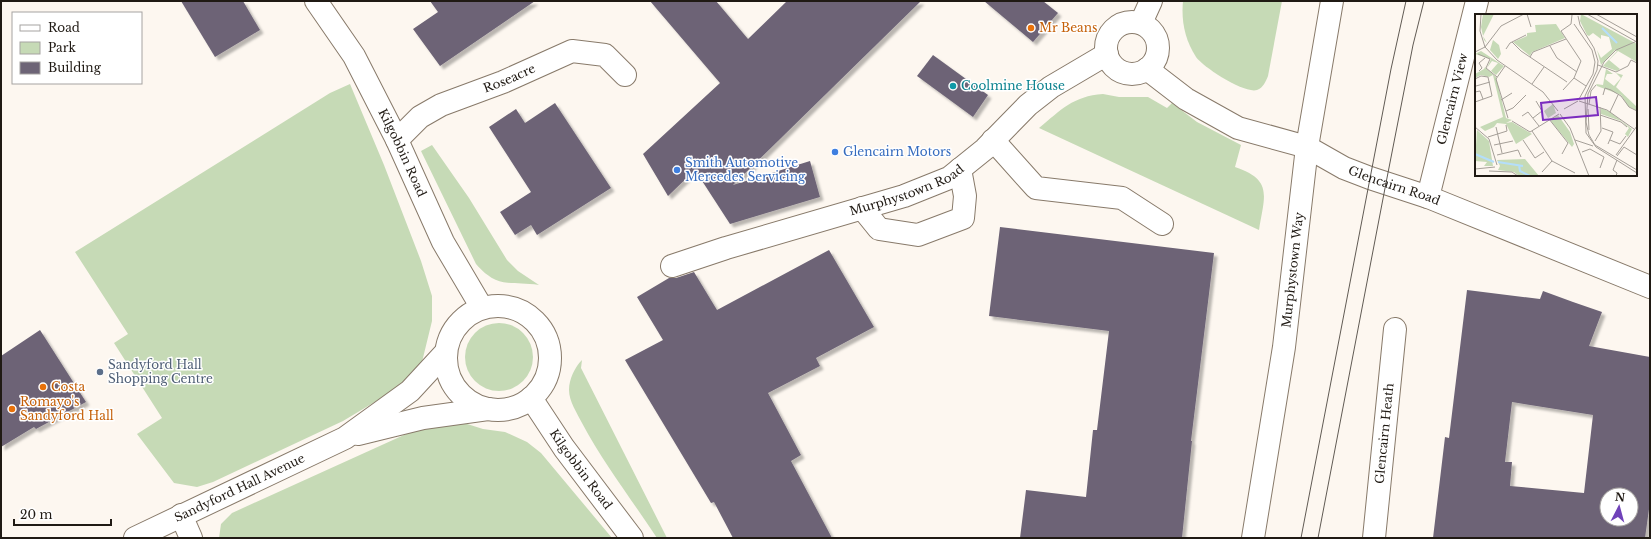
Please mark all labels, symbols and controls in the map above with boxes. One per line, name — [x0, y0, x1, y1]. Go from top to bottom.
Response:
legend — [12, 12, 142, 84]
inset map — [1475, 14, 1637, 176]
text: Road — [48, 20, 80, 35]
place label: Mr Beans — [1039, 20, 1097, 35]
marker: Mr Beans — [1026, 23, 1036, 33]
text: Park — [48, 40, 76, 55]
street label: Glencairn View — [1433, 51, 1471, 146]
text: Building — [48, 60, 102, 75]
street label: Roseacre — [481, 60, 538, 96]
place label: Coolmine House — [961, 78, 1065, 93]
marker: Coolmine House — [948, 81, 958, 91]
street label: Kilgobbin Road — [375, 106, 430, 199]
place label: Glencairn Motors — [843, 144, 951, 159]
marker: Glencairn Motors — [830, 147, 840, 157]
place label: Smith Automotive Mercedes Servicing — [685, 155, 806, 184]
street label: Murphystown Road — [848, 161, 967, 219]
street label: Glencairn Road — [1346, 162, 1442, 208]
marker: Smith Automotive Mercedes Servicing — [672, 165, 682, 175]
street label: Murphystown Way — [1278, 211, 1307, 329]
place label: Sandyford Hall Shopping Centre — [108, 357, 213, 386]
marker: Sandyford Hall Shopping Centre — [95, 367, 105, 377]
place label: Costa — [51, 379, 85, 394]
marker: Costa — [38, 382, 48, 392]
street label: Glencairn Heath — [1371, 382, 1397, 485]
place label: Romayo's Sandyford Hall — [20, 394, 114, 423]
marker: Romayo's Sandyford Hall — [7, 404, 17, 414]
street label: Kilgobbin Road — [547, 426, 616, 512]
street label: Sandyford Hall Avenue — [172, 450, 307, 525]
north arrow — [1599, 487, 1639, 527]
text: N — [1614, 490, 1627, 505]
scale bar — [14, 501, 111, 527]
text: 20 m — [20, 507, 52, 522]

